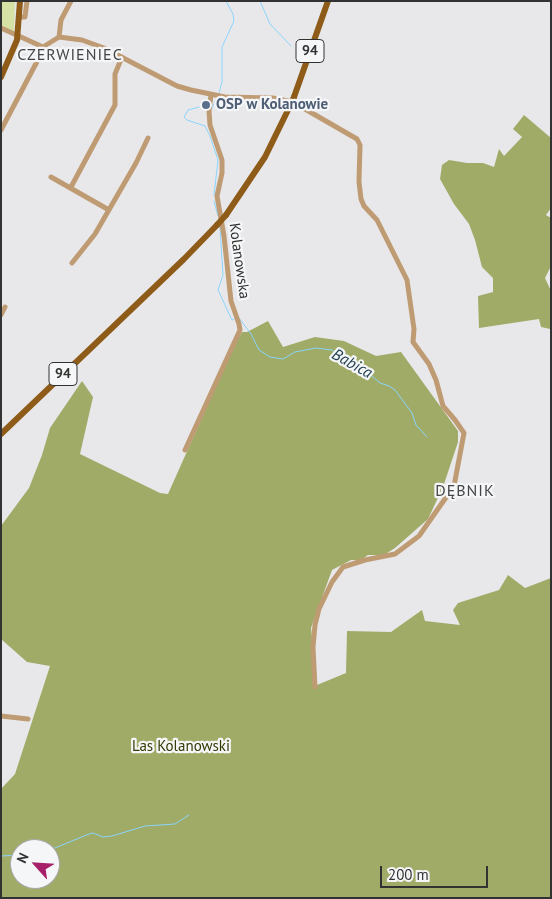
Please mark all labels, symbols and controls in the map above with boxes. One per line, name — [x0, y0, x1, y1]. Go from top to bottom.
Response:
road number: 94 — [296, 40, 324, 62]
district label: CZERWIENIEC — [16, 45, 124, 65]
place label: OSP w Kolanowie — [216, 96, 328, 114]
marker: OSP w Kolanowie — [200, 99, 212, 111]
street label: Kolanowska — [225, 222, 253, 300]
water label: Babica — [328, 345, 376, 383]
road number: 94 — [49, 362, 77, 386]
district label: DĘBNIK — [434, 481, 496, 501]
park label: Las Kolanowski — [132, 738, 230, 756]
north arrow — [10, 839, 60, 889]
text: N — [12, 850, 33, 866]
scale bar — [382, 856, 490, 888]
text: 200 m — [388, 865, 429, 884]

